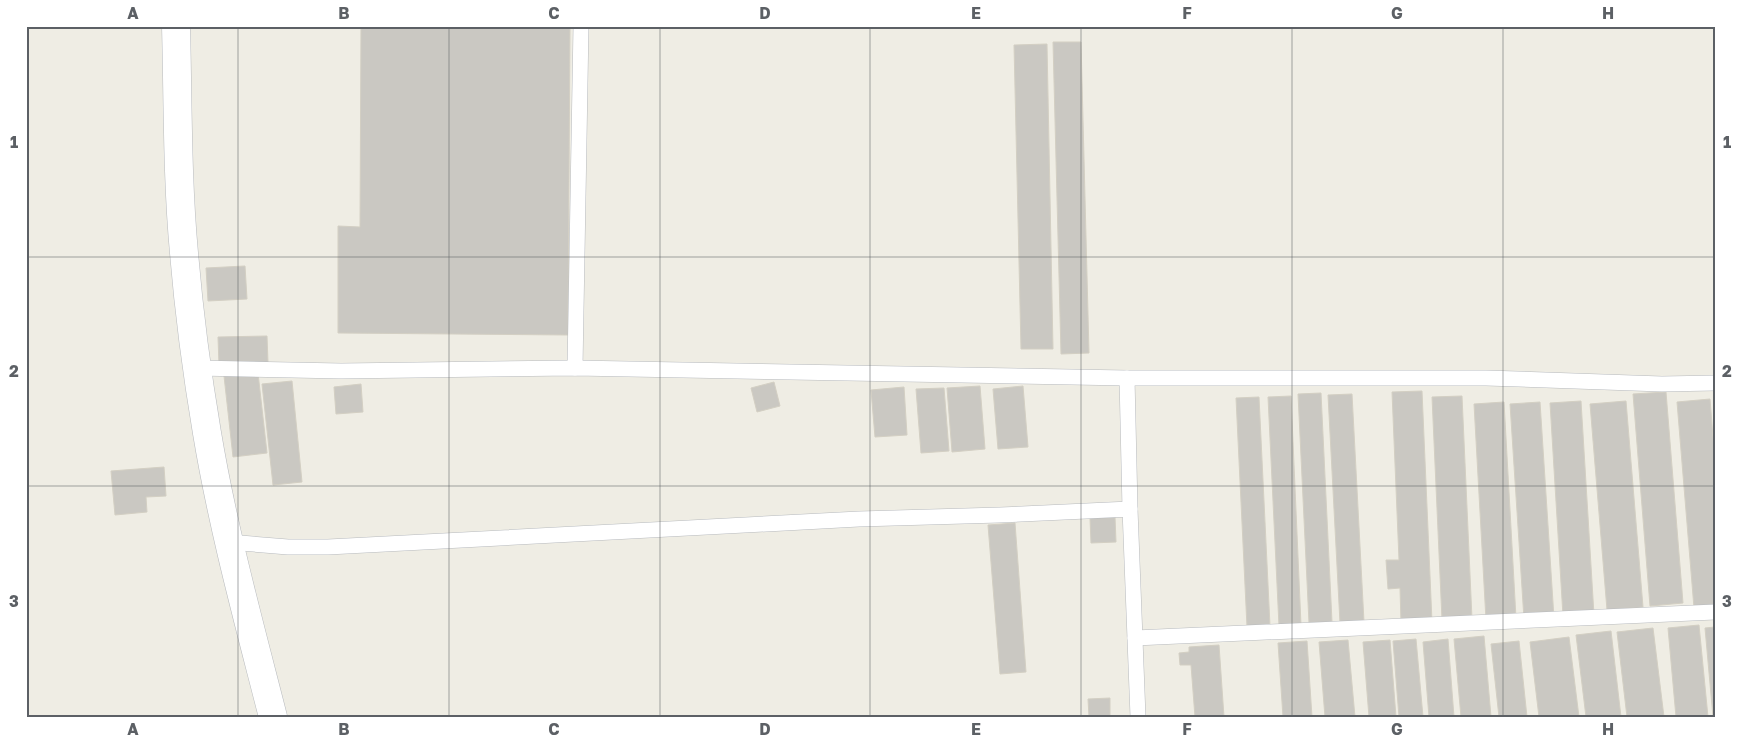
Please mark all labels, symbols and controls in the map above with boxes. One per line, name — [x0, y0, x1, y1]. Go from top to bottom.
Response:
text: A — [127, 3, 139, 23]
text: B — [338, 3, 350, 23]
text: C — [548, 3, 560, 23]
text: D — [759, 3, 771, 23]
text: E — [971, 3, 981, 23]
text: F — [1182, 3, 1192, 23]
text: G — [1391, 3, 1403, 23]
text: H — [1602, 3, 1614, 23]
text: 1 — [10, 132, 18, 152]
text: 1 — [1723, 132, 1731, 152]
text: 2 — [9, 361, 19, 381]
text: 2 — [1722, 361, 1732, 381]
text: 3 — [9, 591, 19, 611]
text: 3 — [1722, 591, 1732, 611]
text: A — [127, 719, 139, 739]
text: B — [338, 719, 350, 739]
text: C — [548, 719, 560, 739]
text: D — [759, 719, 771, 739]
text: E — [971, 719, 981, 739]
text: F — [1182, 719, 1192, 739]
text: G — [1391, 719, 1403, 739]
text: H — [1602, 719, 1614, 739]

